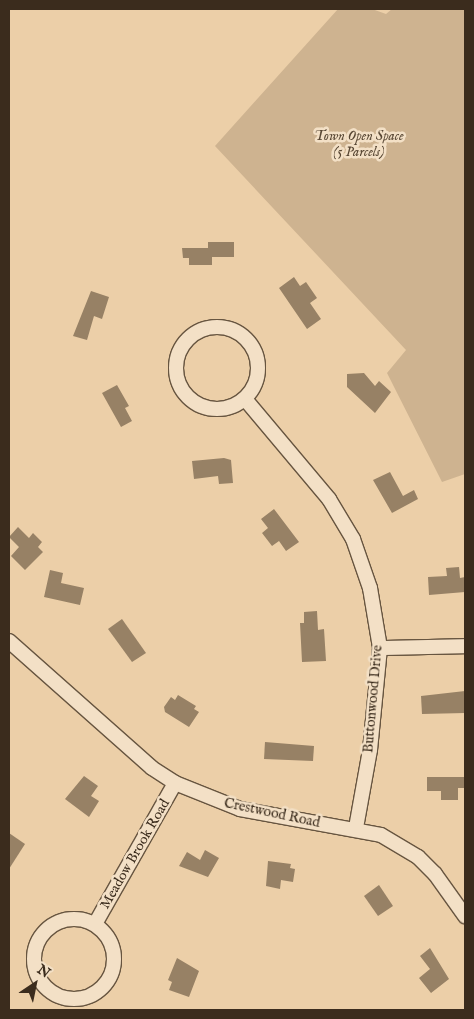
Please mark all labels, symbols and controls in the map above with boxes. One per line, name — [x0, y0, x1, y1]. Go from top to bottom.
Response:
park label: Town Open Space (5 Parcels) — [314, 128, 404, 160]
street label: Buttonwood Drive — [360, 644, 386, 754]
street label: Crestwood Road — [223, 795, 321, 831]
street label: Meadow Brook Road — [97, 796, 173, 912]
north arrow — [10, 959, 60, 1009]
text: N — [33, 961, 53, 982]

